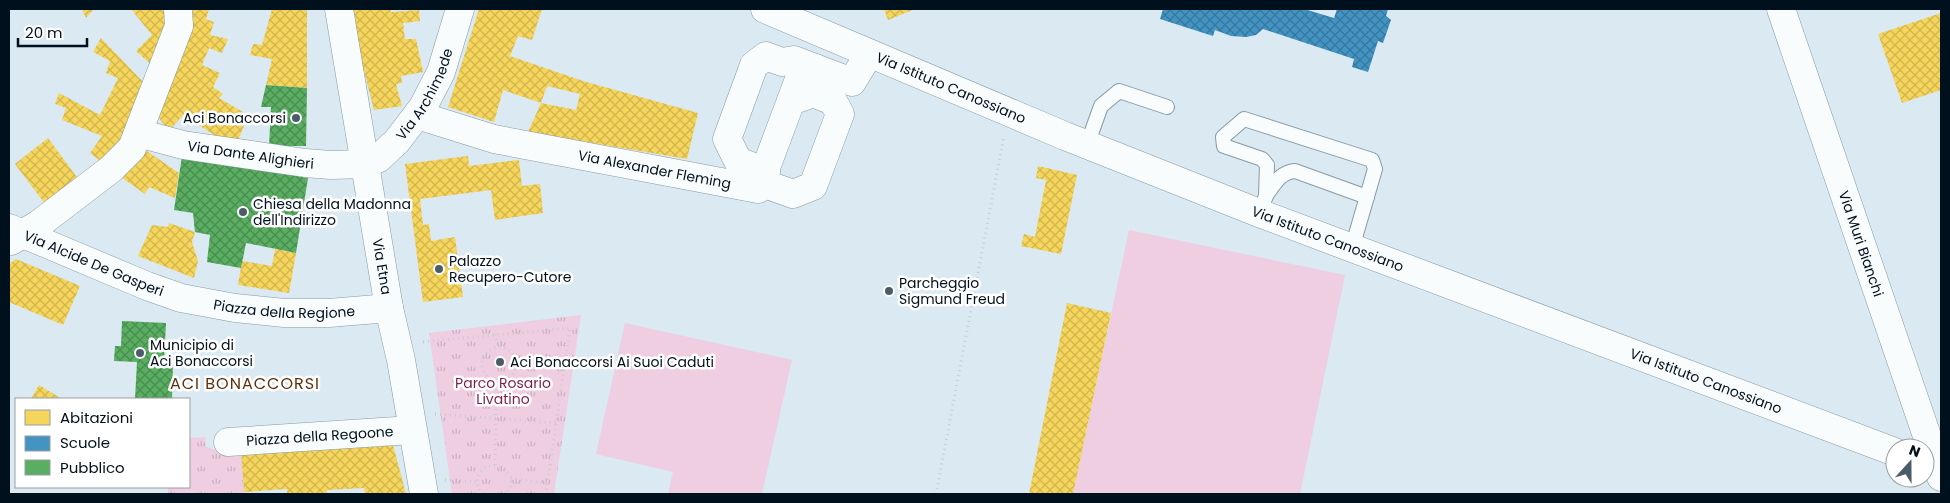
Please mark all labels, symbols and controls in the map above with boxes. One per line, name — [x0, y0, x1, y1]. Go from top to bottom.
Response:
scale bar — [18, 15, 86, 47]
text: 20 m — [25, 22, 63, 43]
street label: Via Archimede — [391, 46, 458, 144]
street label: Via Istituto Canossiano — [873, 47, 1029, 128]
place label: Aci Bonaccorsi — [183, 108, 286, 128]
marker: Aci Bonaccorsi — [290, 112, 302, 124]
street label: Via Dante Alighieri — [186, 136, 315, 174]
street label: Via Alexander Fleming — [576, 145, 733, 194]
street label: Via Muri Bianchi — [1834, 188, 1889, 299]
place label: Chiesa della Madonna dell'Indirizzo — [253, 194, 411, 230]
street label: Via Istituto Canossiano — [1249, 201, 1407, 277]
marker: Chiesa della Madonna dell'Indirizzo — [237, 206, 249, 218]
street label: Via Alcide De Gasperi — [21, 225, 167, 301]
street label: Via Etna — [367, 237, 397, 296]
place label: Palazzo Recupero-Cutore — [449, 251, 572, 287]
marker: Palazzo Recupero-Cutore — [433, 263, 445, 275]
place label: Parcheggio Sigmund Freud — [899, 273, 1005, 309]
marker: Parcheggio Sigmund Freud — [883, 285, 895, 297]
street label: Piazza della Regione — [212, 294, 356, 323]
place label: Municipio di Aci Bonaccorsi — [150, 335, 253, 371]
street label: Via Istituto Canossiano — [1627, 343, 1785, 419]
marker: Municipio di Aci Bonaccorsi — [134, 347, 146, 359]
place label: Aci Bonaccorsi Ai Suoi Caduti — [510, 352, 714, 372]
marker: Aci Bonaccorsi Ai Suoi Caduti — [494, 356, 506, 368]
district label: ACI BONACCORSI — [170, 372, 320, 395]
park label: Parco Rosario Livatino — [455, 373, 551, 409]
legend — [15, 398, 190, 488]
text: Abitazioni — [60, 407, 133, 428]
street label: Piazza della Regoone — [246, 421, 394, 451]
text: Scuole — [60, 432, 110, 453]
north arrow — [1885, 438, 1935, 488]
text: N — [1906, 440, 1923, 462]
text: Pubblico — [60, 457, 125, 478]

